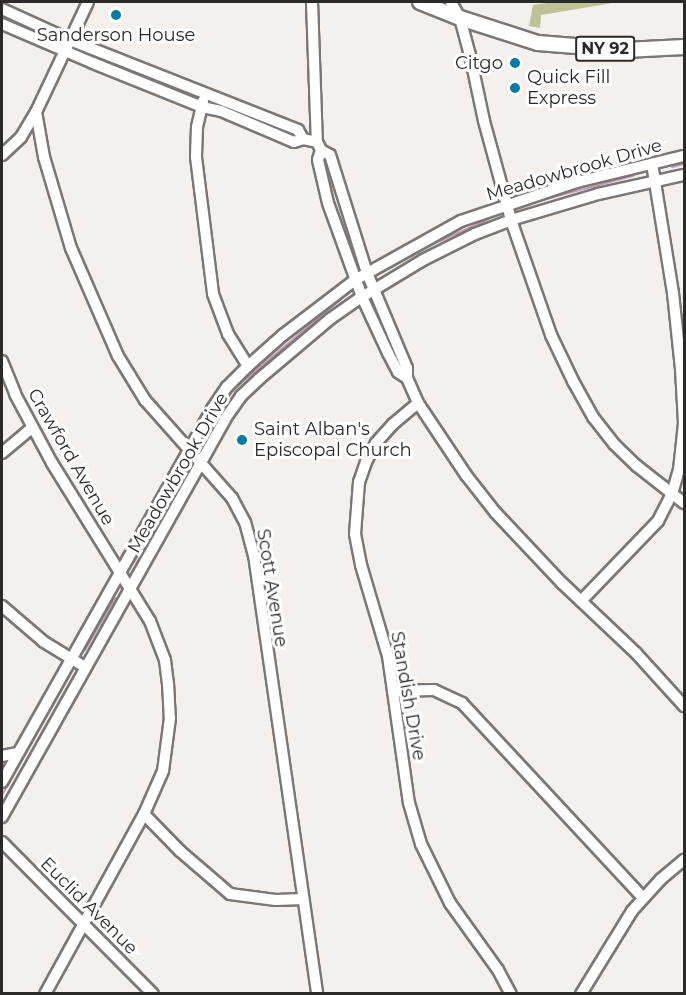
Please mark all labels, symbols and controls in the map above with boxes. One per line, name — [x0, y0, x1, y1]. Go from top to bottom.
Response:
marker: Sanderson House — [109, 8, 123, 22]
place label: Sanderson House — [37, 24, 195, 46]
road number: NY 92 — [575, 36, 635, 62]
place label: Citgo — [455, 52, 503, 74]
marker: Citgo — [508, 56, 522, 70]
place label: Quick Fill Express — [527, 67, 610, 110]
marker: Quick Fill Express — [508, 81, 522, 95]
street label: Meadowbrook Drive — [484, 135, 664, 205]
street label: Crawford Avenue — [23, 385, 119, 529]
street label: Meadowbrook Drive — [123, 389, 233, 557]
place label: Saint Alban's Episcopal Church — [254, 419, 412, 462]
marker: Saint Alban's Episcopal Church — [235, 433, 249, 447]
street label: Scott Avenue — [252, 527, 292, 649]
street label: Standish Drive — [386, 630, 430, 762]
street label: Euclid Avenue — [36, 853, 142, 959]

